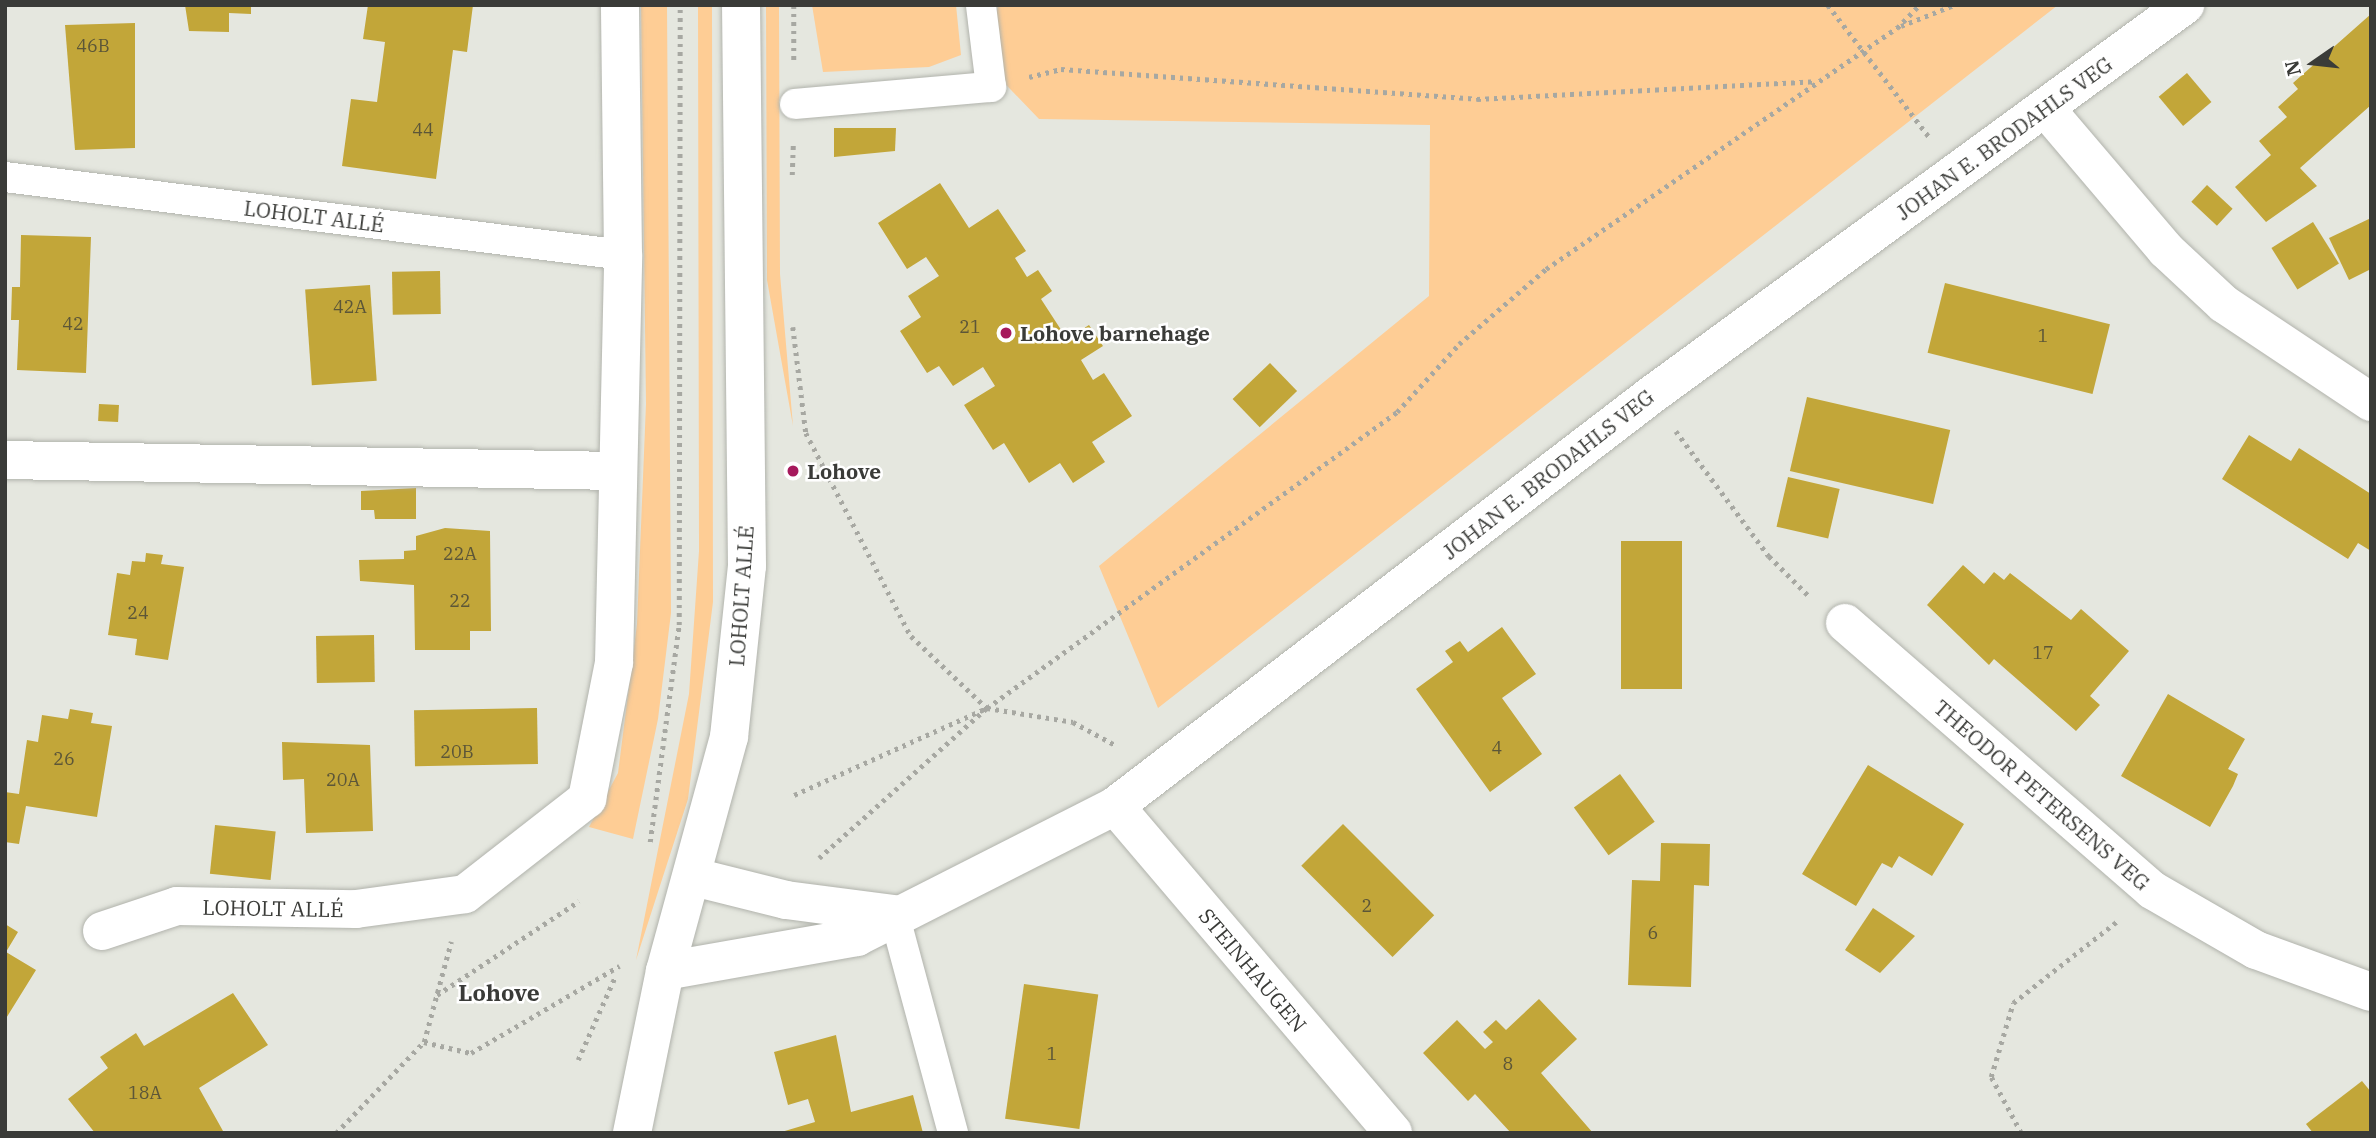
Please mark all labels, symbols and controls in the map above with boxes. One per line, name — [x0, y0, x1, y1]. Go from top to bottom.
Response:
north arrow — [2278, 28, 2348, 98]
house number: 46B — [76, 35, 110, 57]
street label: JOHAN E. BRODAHLS VEG — [1891, 51, 2117, 225]
text: N — [2279, 58, 2306, 78]
house number: 44 — [412, 119, 434, 141]
street label: LOHOLT ALLÉ — [242, 195, 386, 237]
house number: 42A — [333, 296, 367, 318]
house number: 42 — [62, 313, 84, 335]
house number: 21 — [959, 316, 981, 338]
place label: Lohove barnehage — [1020, 320, 1210, 346]
marker: Lohove barnehage — [998, 325, 1014, 341]
house number: 1 — [2038, 325, 2048, 347]
street label: JOHAN E. BRODAHLS VEG — [1437, 384, 1659, 564]
place label: Lohove — [807, 458, 881, 484]
marker: Lohove — [785, 463, 801, 479]
street label: LOHOLT ALLÉ — [724, 525, 758, 667]
house number: 22A — [443, 543, 477, 565]
house number: 22 — [449, 590, 471, 612]
house number: 24 — [127, 602, 149, 624]
house number: 17 — [2032, 642, 2054, 664]
street label: THEODOR PETERSENS VEG — [1929, 694, 2155, 896]
house number: 4 — [1492, 737, 1502, 759]
house number: 20B — [440, 741, 474, 763]
house number: 26 — [53, 748, 75, 770]
house number: 20A — [326, 769, 360, 791]
street label: LOHOLT ALLÉ — [202, 894, 344, 922]
house number: 2 — [1362, 895, 1372, 917]
street label: STEINHAUGEN — [1194, 903, 1312, 1037]
house number: 6 — [1648, 922, 1658, 944]
district label: Lohove — [458, 978, 540, 1006]
house number: 1 — [1047, 1043, 1057, 1065]
house number: 8 — [1503, 1053, 1513, 1075]
house number: 18A — [128, 1082, 162, 1104]

